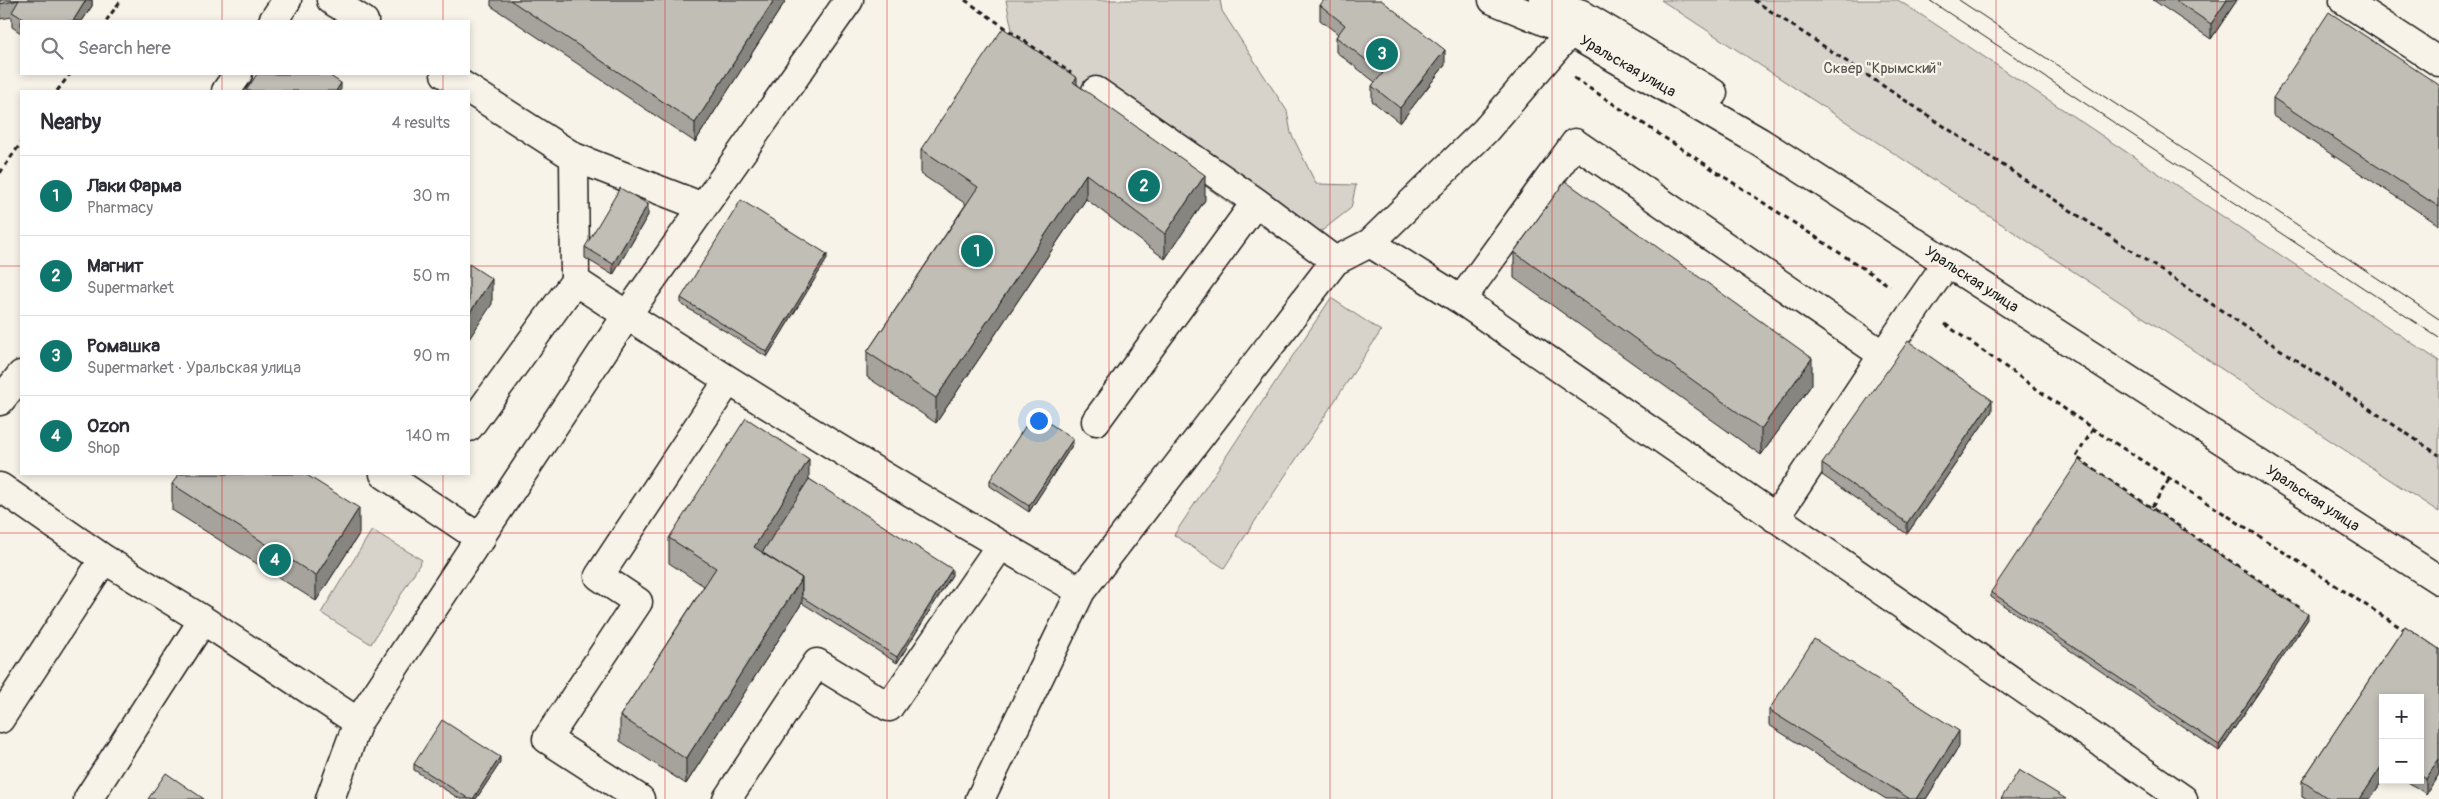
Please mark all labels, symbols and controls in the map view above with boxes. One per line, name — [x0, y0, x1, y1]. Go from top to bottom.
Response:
search box — [20, 20, 470, 75]
street label: Уральская улица — [1576, 31, 1679, 102]
icon: search — [38, 34, 66, 62]
pin: 3 — [1366, 35, 1398, 73]
text: Search here — [78, 36, 171, 60]
park label: Сквер "Крымский" — [1824, 59, 1942, 78]
text: Nearby — [40, 109, 101, 136]
text: 4 results — [392, 113, 450, 133]
pin: 2 — [1128, 167, 1160, 205]
text: Лаки Фарма — [87, 174, 182, 198]
text: 1 — [53, 186, 59, 206]
text: 30 m — [412, 186, 450, 206]
text: Pharmacy — [87, 198, 153, 218]
pin: 1 — [961, 232, 993, 270]
street label: Уральская улица — [1921, 242, 2022, 317]
text: Магнит — [87, 254, 143, 278]
text: 2 — [52, 266, 60, 286]
text: 50 m — [413, 266, 450, 286]
text: Supermarket — [87, 278, 174, 298]
text: Ромашка — [87, 334, 160, 358]
text: 3 — [52, 346, 60, 366]
text: 90 m — [413, 346, 450, 366]
text: Supermarket · Уральская улица — [87, 358, 301, 378]
your location — [1026, 408, 1052, 434]
text: Ozon — [87, 414, 130, 438]
text: 4 — [51, 426, 61, 446]
text: 140 m — [406, 426, 450, 446]
text: Shop — [87, 438, 120, 458]
street label: Уральская улица — [2262, 461, 2363, 536]
pin: 4 — [259, 541, 291, 579]
map controls — [2379, 694, 2424, 784]
button: + — [2379, 694, 2424, 739]
button: − — [2379, 739, 2424, 784]

